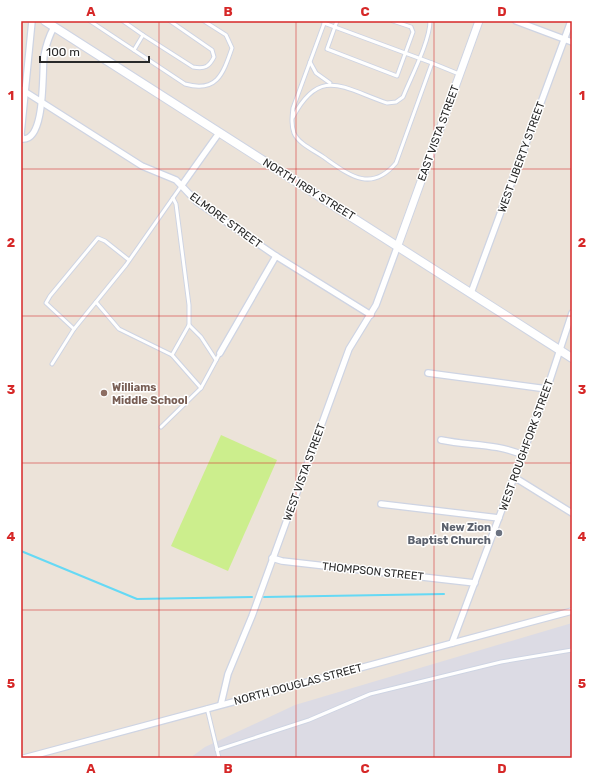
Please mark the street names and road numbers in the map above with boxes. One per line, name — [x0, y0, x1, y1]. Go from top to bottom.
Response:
street label: EAST VISTA STREET — [415, 83, 462, 183]
street label: WEST LIBERTY STREET — [495, 99, 548, 214]
street label: NORTH IRBY STREET — [260, 156, 358, 223]
street label: ELMORE STREET — [187, 190, 265, 251]
street label: WEST ROUGHFORK STREET — [497, 377, 557, 513]
street label: WEST VISTA STREET — [281, 421, 328, 523]
street label: THOMPSON STREET — [321, 560, 425, 583]
street label: NORTH DOUGLAS STREET — [233, 661, 364, 708]

